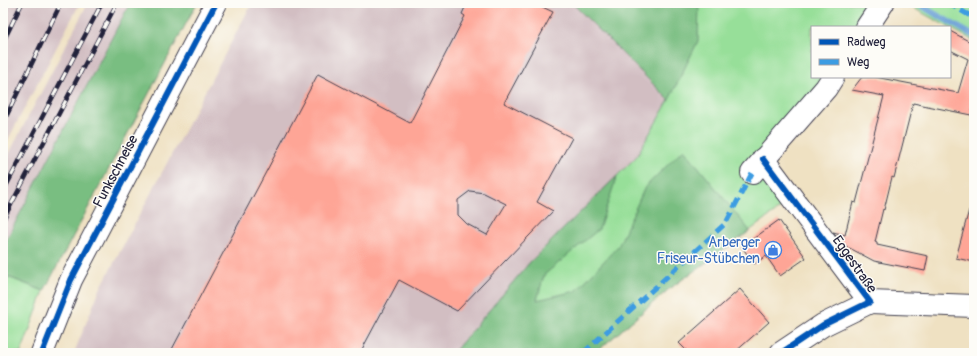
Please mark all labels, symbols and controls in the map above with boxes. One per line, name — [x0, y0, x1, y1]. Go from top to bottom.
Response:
legend — [811, 26, 951, 78]
text: Radweg — [847, 35, 885, 50]
text: Weg — [847, 55, 869, 70]
street label: Funkschneise — [89, 132, 142, 210]
street label: Eggestraße — [829, 232, 881, 296]
place label: Arberger Friseur-Stübchen — [657, 234, 760, 267]
shop icon: Arberger Friseur-Stübchen — [763, 240, 783, 260]

